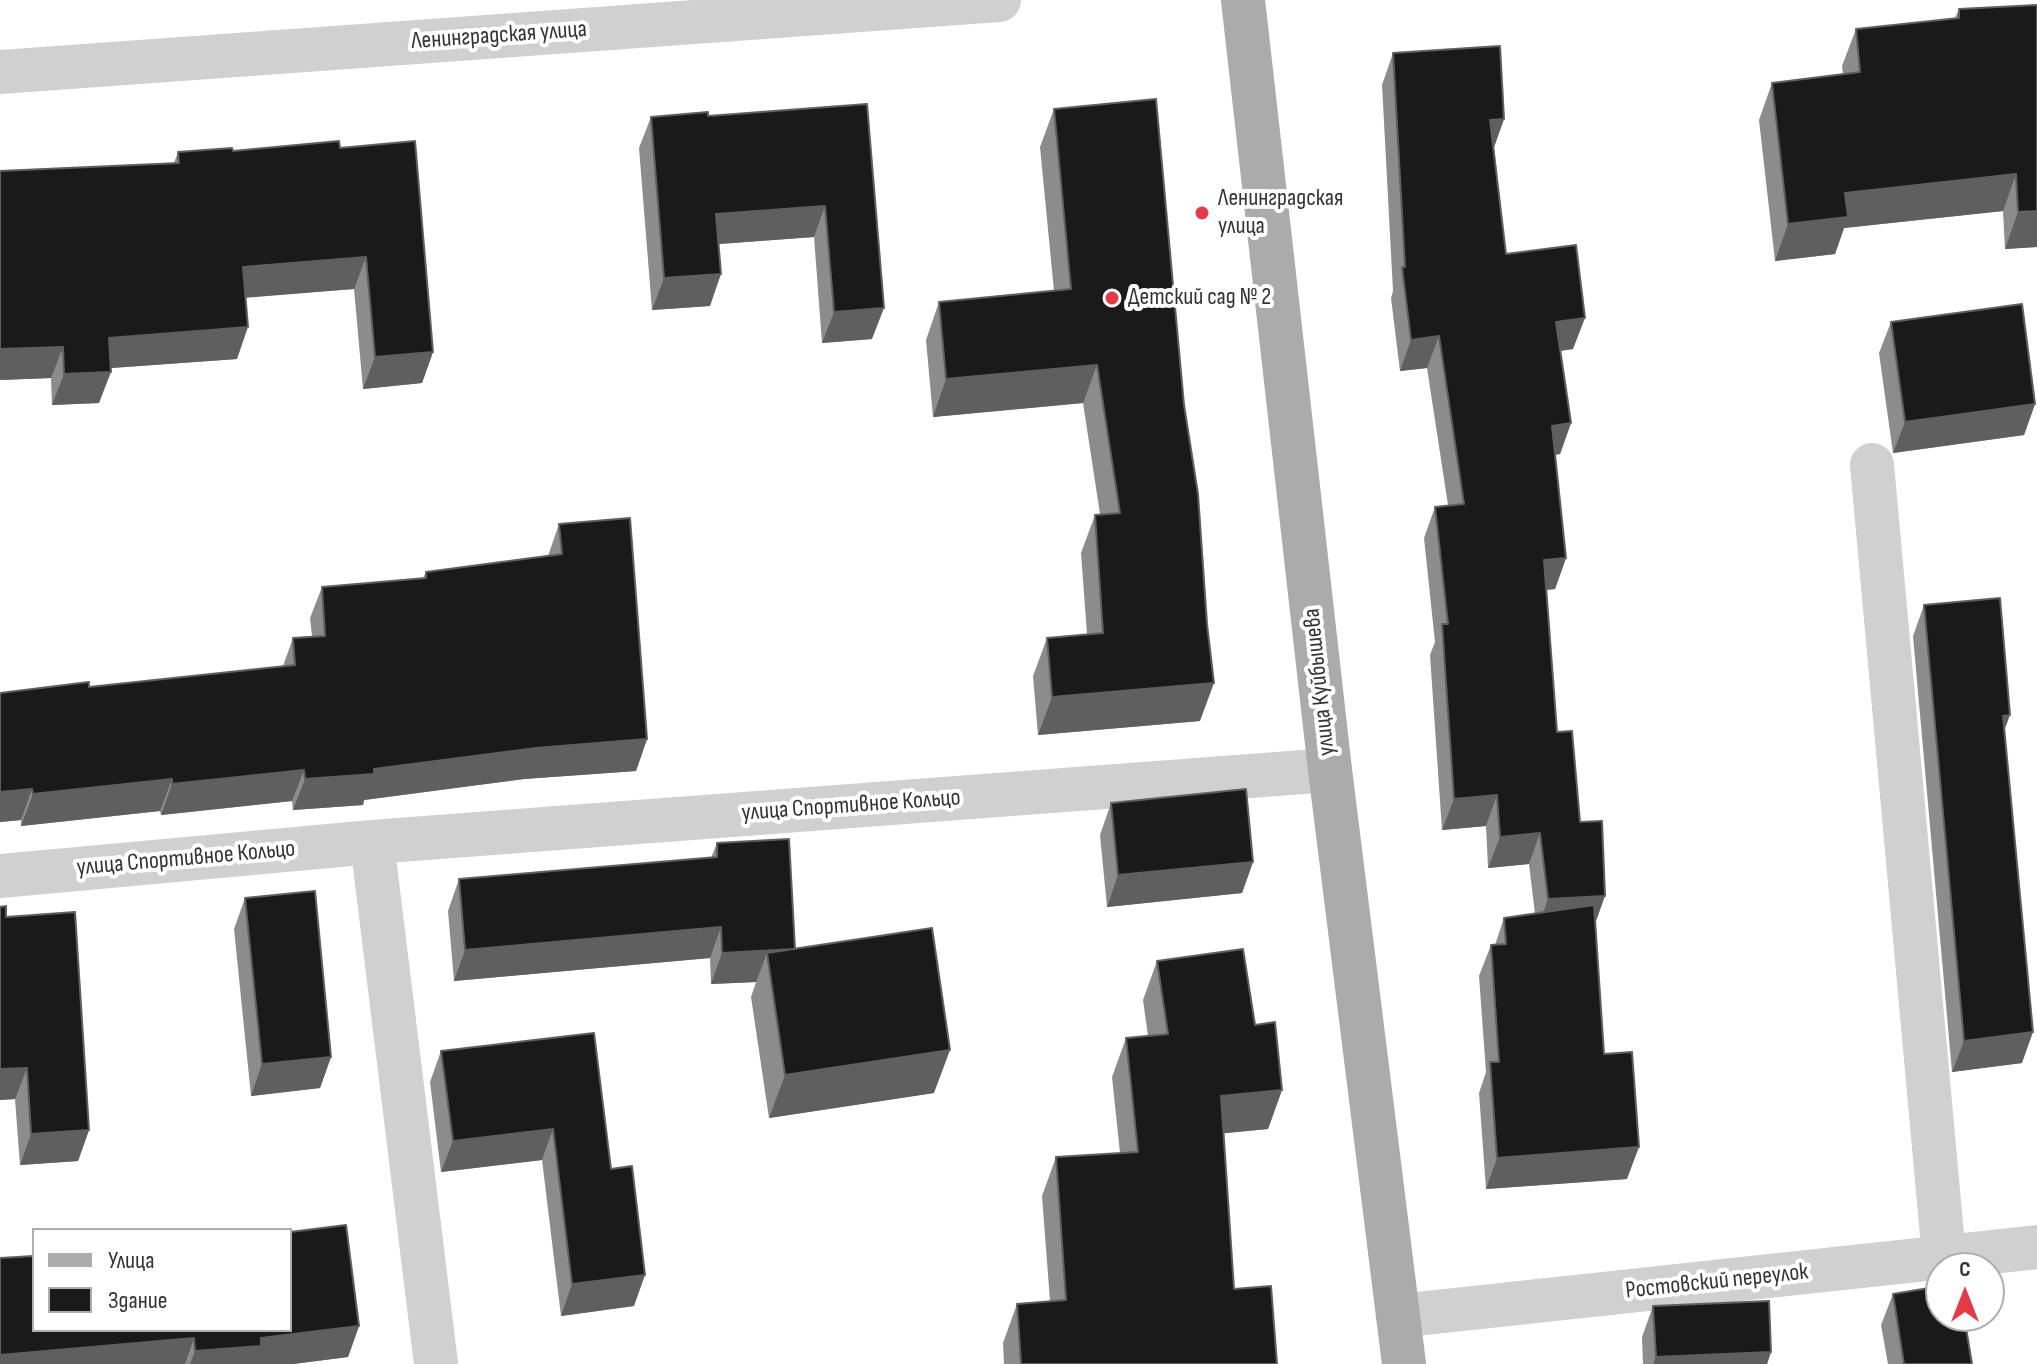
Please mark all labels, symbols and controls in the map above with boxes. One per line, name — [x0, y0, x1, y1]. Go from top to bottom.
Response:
street label: Ленинградская улица — [410, 15, 588, 57]
place label: Ленинградская улица — [1218, 185, 1343, 241]
marker: Ленинградская улица — [1193, 204, 1211, 222]
place label: Детский сад № 2 — [1128, 284, 1271, 312]
marker: Детский сад № 2 — [1103, 289, 1121, 307]
street label: улица Куйбышева — [1298, 607, 1342, 757]
street label: улица Спортивное Кольцо — [741, 784, 961, 828]
street label: улица Спортивное Кольцо — [75, 835, 297, 883]
legend — [32, 1228, 292, 1332]
text: Улица — [108, 1246, 154, 1275]
north arrow — [1925, 1252, 2005, 1332]
text: С — [1959, 1256, 1971, 1283]
street label: Ростовский переулок — [1624, 1258, 1810, 1306]
text: Здание — [108, 1286, 167, 1315]

